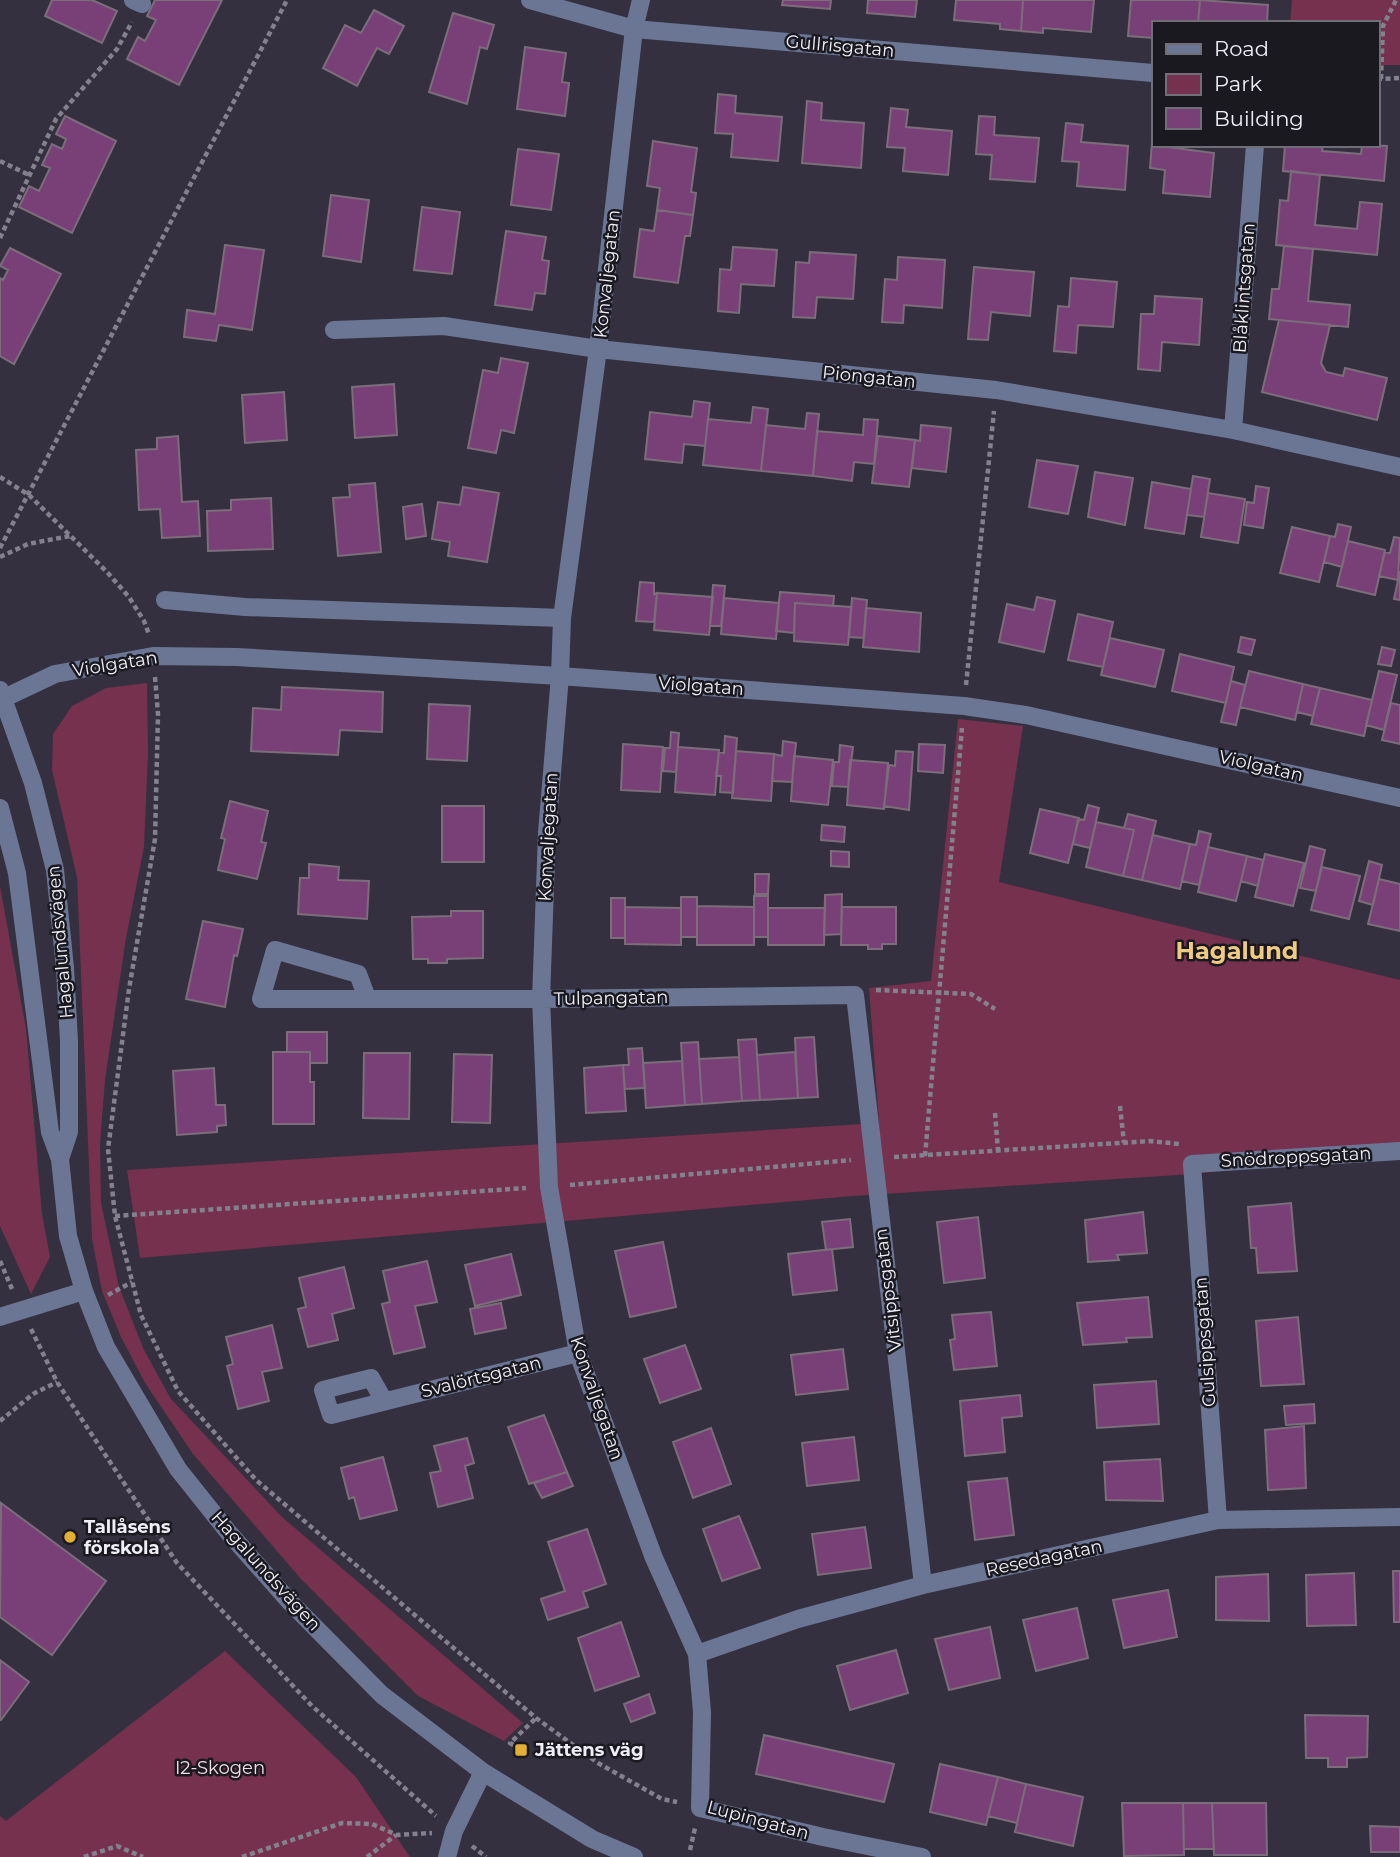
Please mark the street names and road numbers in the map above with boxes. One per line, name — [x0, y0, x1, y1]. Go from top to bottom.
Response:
street label: Gullrisgatan — [785, 30, 895, 62]
street label: Konvaljegatan — [589, 209, 625, 339]
street label: Blåklintsgatan — [1228, 222, 1260, 354]
street label: Piongatan — [821, 361, 917, 393]
street label: Violgatan — [71, 646, 159, 682]
street label: Violgatan — [657, 672, 745, 700]
street label: Violgatan — [1217, 746, 1305, 786]
street label: Konvaljegatan — [534, 772, 562, 902]
street label: Hagalundsvägen — [42, 865, 78, 1019]
street label: Tulpangatan — [553, 986, 669, 1010]
street label: Snödroppsgatan — [1220, 1142, 1372, 1172]
street label: Vitsippsgatan — [870, 1227, 906, 1353]
street label: Gulsippsgatan — [1189, 1276, 1221, 1408]
street label: Konvaljegatan — [566, 1333, 628, 1463]
street label: Svalörtsgatan — [419, 1351, 543, 1403]
street label: Hagalundsvägen — [206, 1507, 326, 1635]
street label: Resedagatan — [983, 1535, 1105, 1581]
street label: Lupingatan — [705, 1796, 811, 1844]

